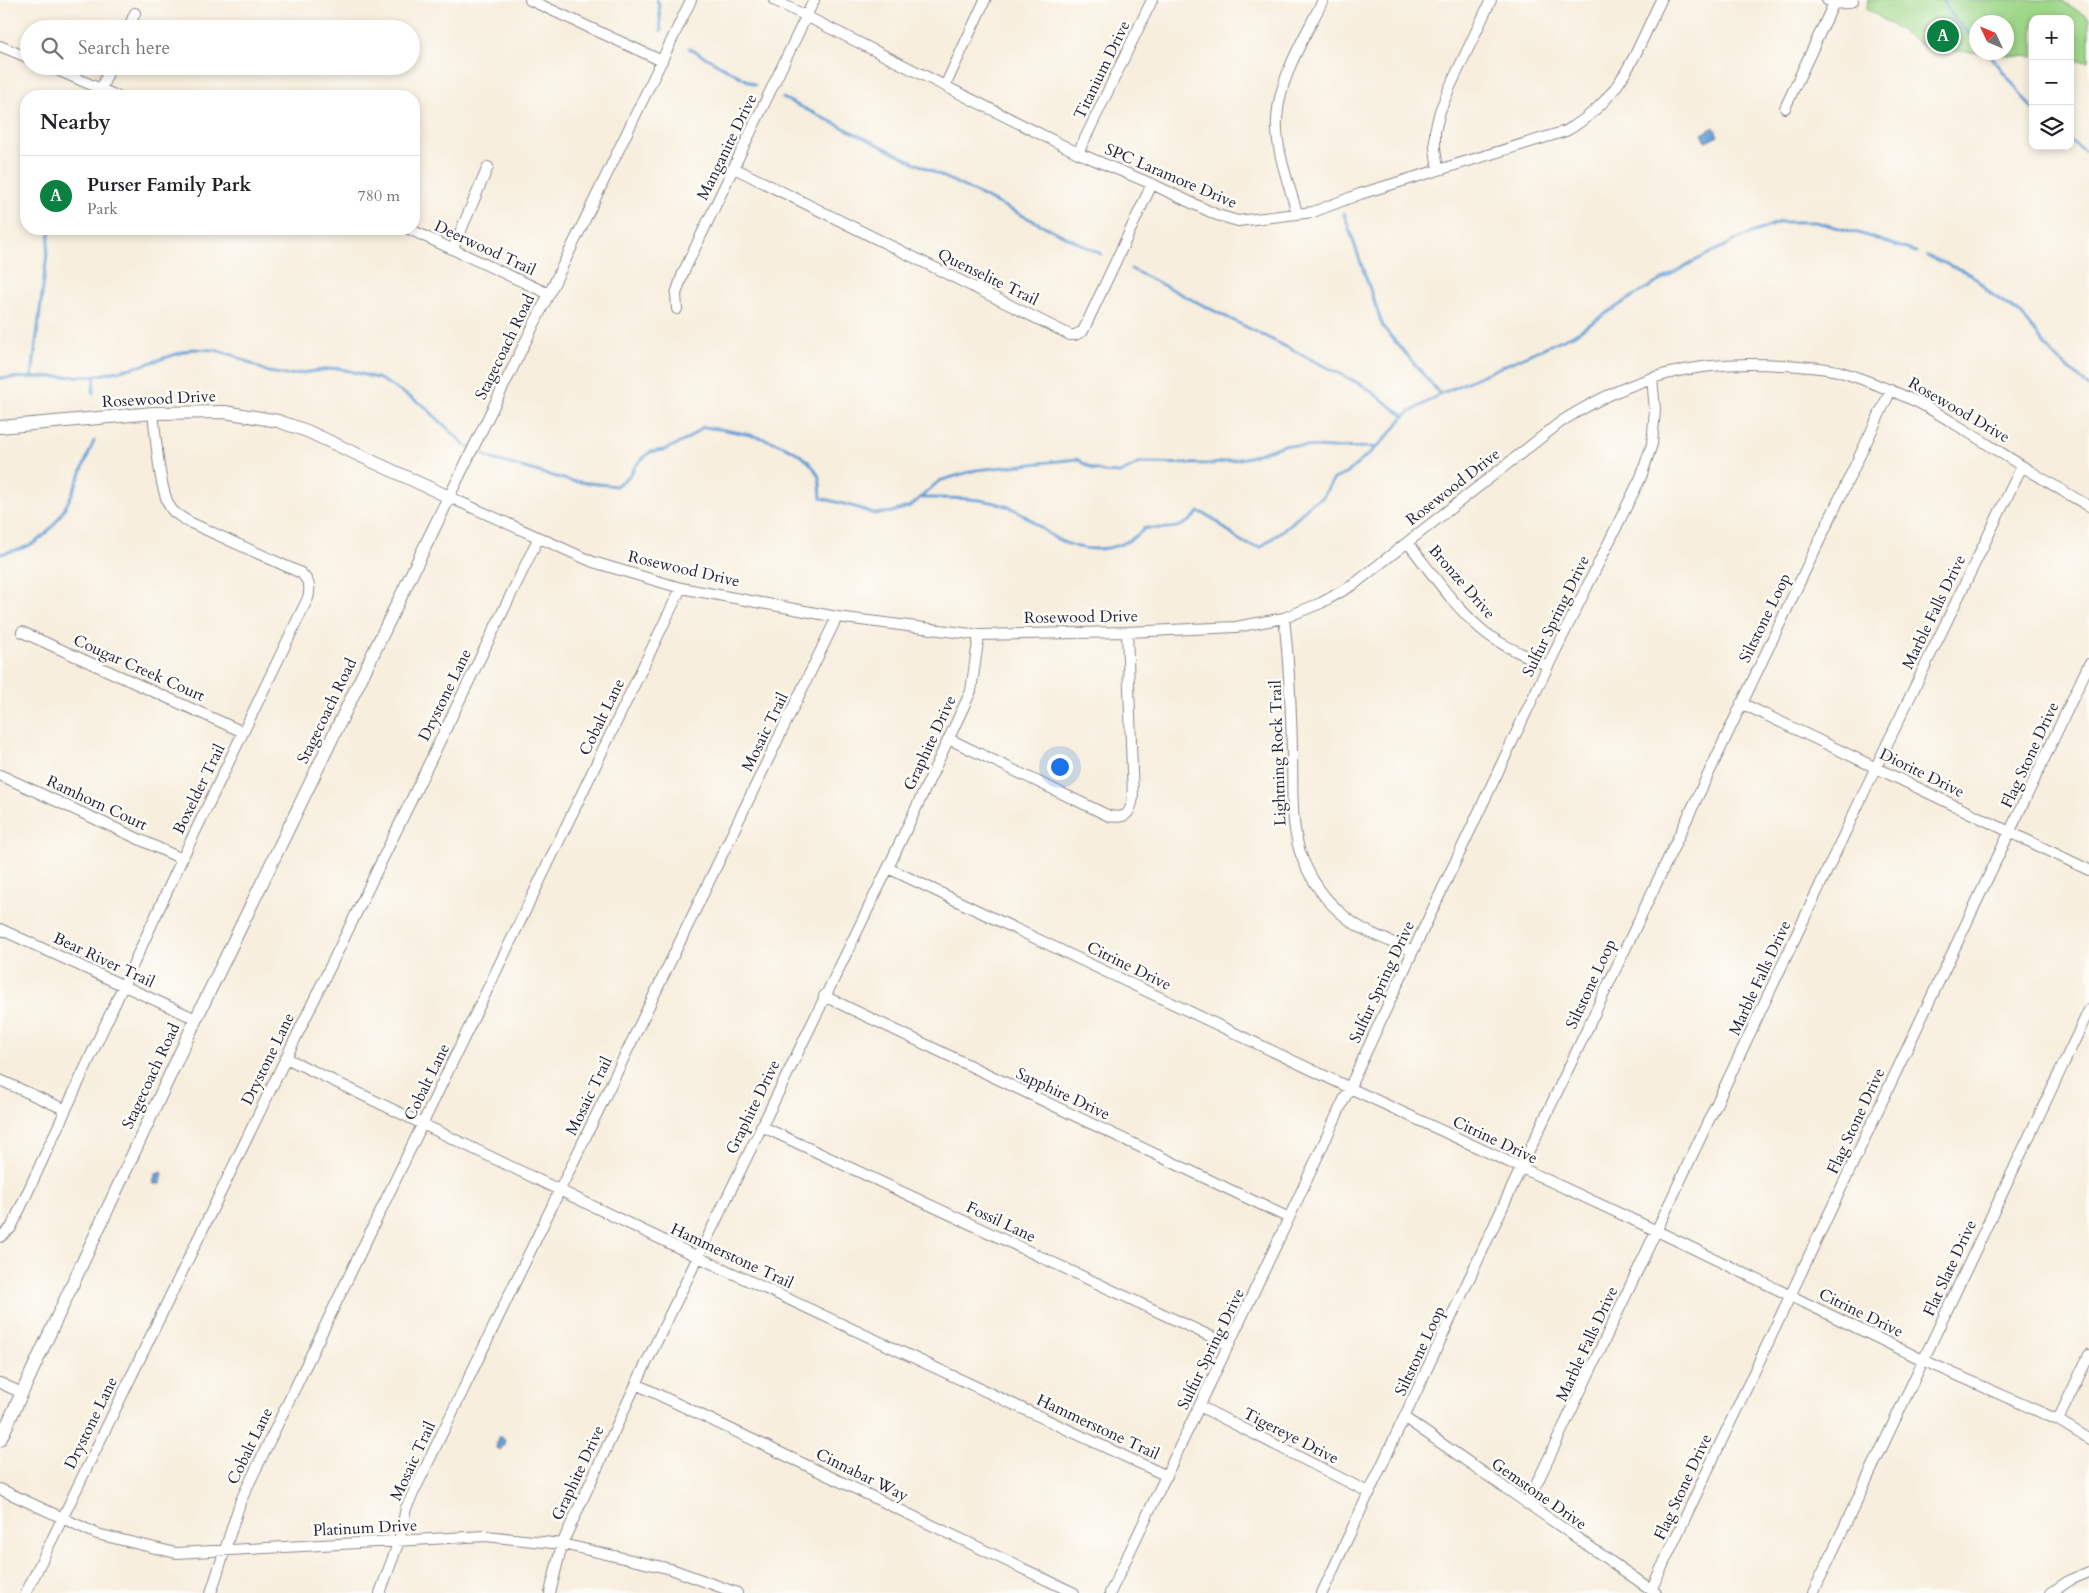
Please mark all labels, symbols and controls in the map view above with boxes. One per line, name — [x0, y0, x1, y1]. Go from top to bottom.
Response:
north arrow — [1969, 15, 2014, 60]
map controls — [2029, 15, 2074, 150]
button: + — [2029, 15, 2074, 60]
street label: Titanium Drive — [1069, 17, 1135, 123]
pin: A — [1927, 17, 1959, 55]
search box — [20, 20, 420, 75]
icon: search — [38, 34, 66, 62]
text: Search here — [78, 35, 170, 61]
button: − — [2029, 60, 2074, 105]
street label: Manganite Drive — [692, 90, 762, 204]
button: layers — [2029, 105, 2074, 150]
text: Nearby — [40, 108, 111, 137]
street label: SPC Laramore Drive — [1102, 138, 1240, 214]
text: Purser Family Park — [87, 172, 251, 198]
text: A — [50, 185, 62, 207]
text: 780 m — [358, 185, 400, 207]
text: Park — [87, 198, 118, 220]
street label: Deerwood Trail — [431, 215, 539, 281]
street label: Quenselite Trail — [934, 243, 1042, 311]
street label: Stagecoach Road — [470, 290, 540, 403]
street label: Rosewood Drive — [1904, 372, 2014, 448]
street label: Rosewood Drive — [102, 385, 216, 413]
street label: Rosewood Drive — [1401, 443, 1505, 531]
street label: Bronze Drive — [1424, 540, 1500, 624]
street label: Rosewood Drive — [626, 545, 742, 593]
street label: Marble Falls Drive — [1897, 551, 1971, 673]
street label: Sulfur Spring Drive — [1517, 552, 1595, 680]
street label: Siltstone Loop — [1734, 570, 1796, 666]
street label: Rosewood Drive — [1024, 605, 1138, 629]
street label: Cougar Creek Court — [70, 629, 208, 707]
street label: Drystone Lane — [413, 645, 477, 745]
street label: Stagecoach Road — [292, 654, 362, 767]
street label: Cobalt Lane — [574, 675, 630, 759]
street label: Lightning Rock Trail — [1264, 680, 1292, 826]
street label: Mosaic Trail — [736, 689, 794, 775]
street label: Graphite Drive — [898, 692, 962, 794]
street label: Flag Stone Drive — [1996, 698, 2064, 812]
street label: Boxelder Trail — [168, 740, 230, 838]
street label: Diorite Drive — [1876, 743, 1968, 803]
your location — [1047, 754, 1073, 780]
street label: Ramhorn Court — [43, 770, 151, 836]
street label: Sulfur Spring Drive — [1344, 917, 1420, 1047]
street label: Marble Falls Drive — [1724, 917, 1796, 1039]
street label: Bear River Trail — [50, 927, 158, 993]
street label: Siltstone Loop — [1561, 935, 1621, 1033]
street label: Citrine Drive — [1083, 936, 1175, 996]
street label: Drystone Lane — [236, 1009, 300, 1109]
street label: Stagecoach Road — [117, 1019, 185, 1133]
street label: Cobalt Lane — [399, 1040, 455, 1124]
street label: Mosaic Trail — [560, 1053, 618, 1139]
street label: Graphite Drive — [721, 1056, 785, 1158]
street label: Sapphire Drive — [1012, 1063, 1114, 1125]
street label: Flag Stone Drive — [1822, 1064, 1890, 1178]
street label: Citrine Drive — [1449, 1111, 1541, 1169]
street label: Fossil Lane — [963, 1196, 1039, 1248]
street label: Flat Slate Drive — [1918, 1216, 1982, 1320]
street label: Hammerstone Trail — [667, 1218, 797, 1294]
street label: Marble Falls Drive — [1551, 1283, 1623, 1405]
street label: Citrine Drive — [1815, 1283, 1907, 1343]
street label: Sulfur Spring Drive — [1172, 1285, 1250, 1413]
street label: Siltstone Loop — [1390, 1302, 1450, 1400]
street label: Drystone Lane — [59, 1373, 123, 1473]
street label: Hammerstone Trail — [1033, 1389, 1163, 1465]
street label: Tigereye Drive — [1240, 1403, 1342, 1469]
street label: Cobalt Lane — [222, 1404, 278, 1488]
street label: Mosaic Trail — [385, 1418, 441, 1504]
street label: Graphite Drive — [546, 1422, 610, 1524]
street label: Flag Stone Drive — [1649, 1430, 1717, 1544]
street label: Cinnabar Way — [812, 1443, 912, 1507]
street label: Gemstone Drive — [1487, 1453, 1591, 1535]
street label: Platinum Drive — [312, 1514, 418, 1542]

